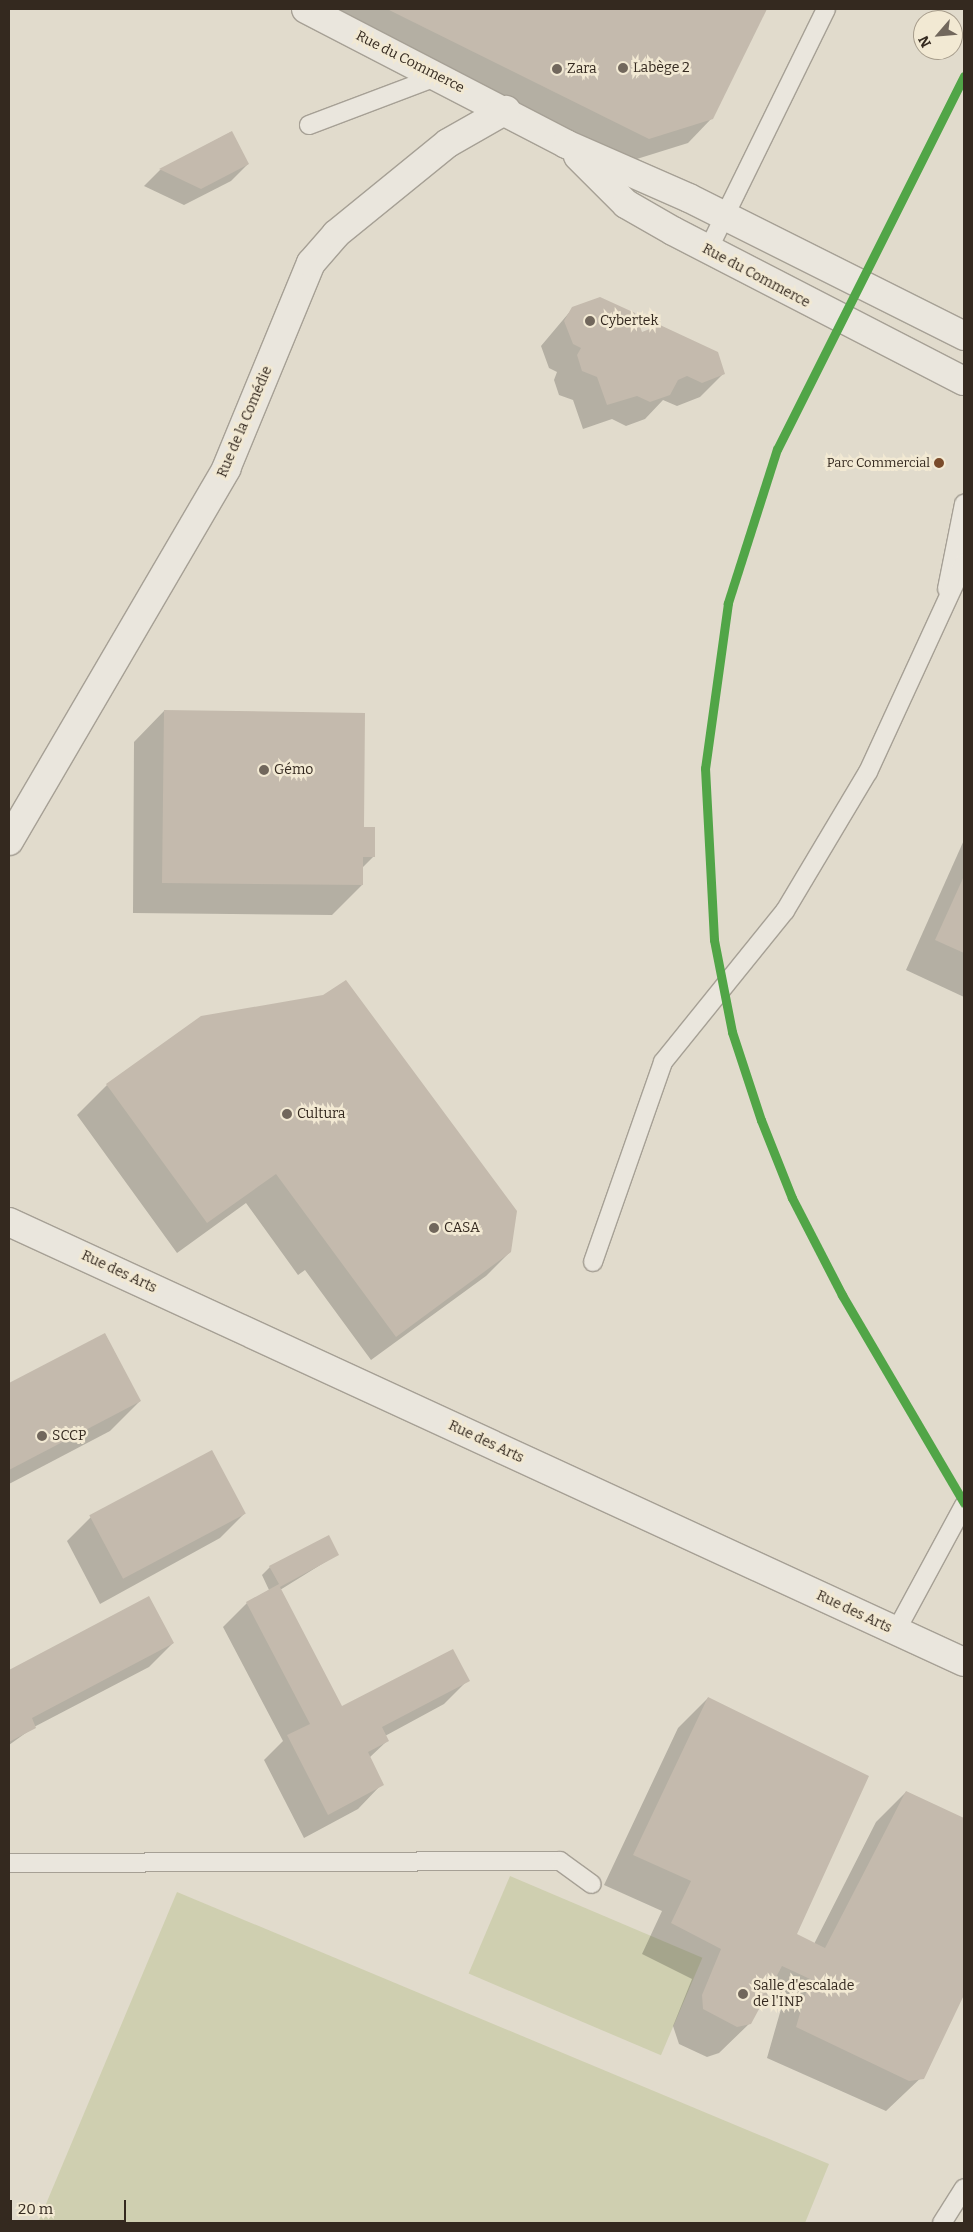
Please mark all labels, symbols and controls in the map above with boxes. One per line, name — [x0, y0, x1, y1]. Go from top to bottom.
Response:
north arrow — [913, 10, 963, 60]
street label: Rue du Commerce — [353, 27, 467, 97]
text: N — [915, 33, 935, 50]
place label: Labège 2 — [633, 60, 690, 76]
place label: Zara — [567, 61, 597, 77]
marker: Labège 2 — [617, 62, 629, 74]
marker: Zara — [551, 63, 563, 75]
street label: Rue du Commerce — [699, 241, 813, 311]
place label: Cybertek — [600, 313, 658, 329]
marker: Cybertek — [584, 315, 596, 327]
street label: Rue de la Comédie — [214, 364, 276, 480]
place label: Parc Commercial — [827, 455, 930, 471]
marker: Parc Commercial — [934, 458, 944, 468]
place label: Gémo — [274, 762, 313, 778]
marker: Gémo — [258, 764, 270, 776]
place label: Cultura — [297, 1106, 345, 1122]
marker: Cultura — [281, 1108, 293, 1120]
place label: CASA — [444, 1220, 480, 1236]
marker: CASA — [428, 1222, 440, 1234]
street label: Rue des Arts — [79, 1247, 159, 1297]
street label: Rue des Arts — [446, 1417, 526, 1467]
place label: SCCP — [52, 1428, 86, 1444]
marker: SCCP — [36, 1430, 48, 1442]
street label: Rue des Arts — [814, 1587, 894, 1637]
place label: Salle d'escalade de l'INP — [753, 1978, 854, 2010]
marker: Salle d'escalade de l'INP — [737, 1988, 749, 2000]
scale bar — [12, 2190, 129, 2222]
text: 20 m — [18, 2200, 53, 2218]

